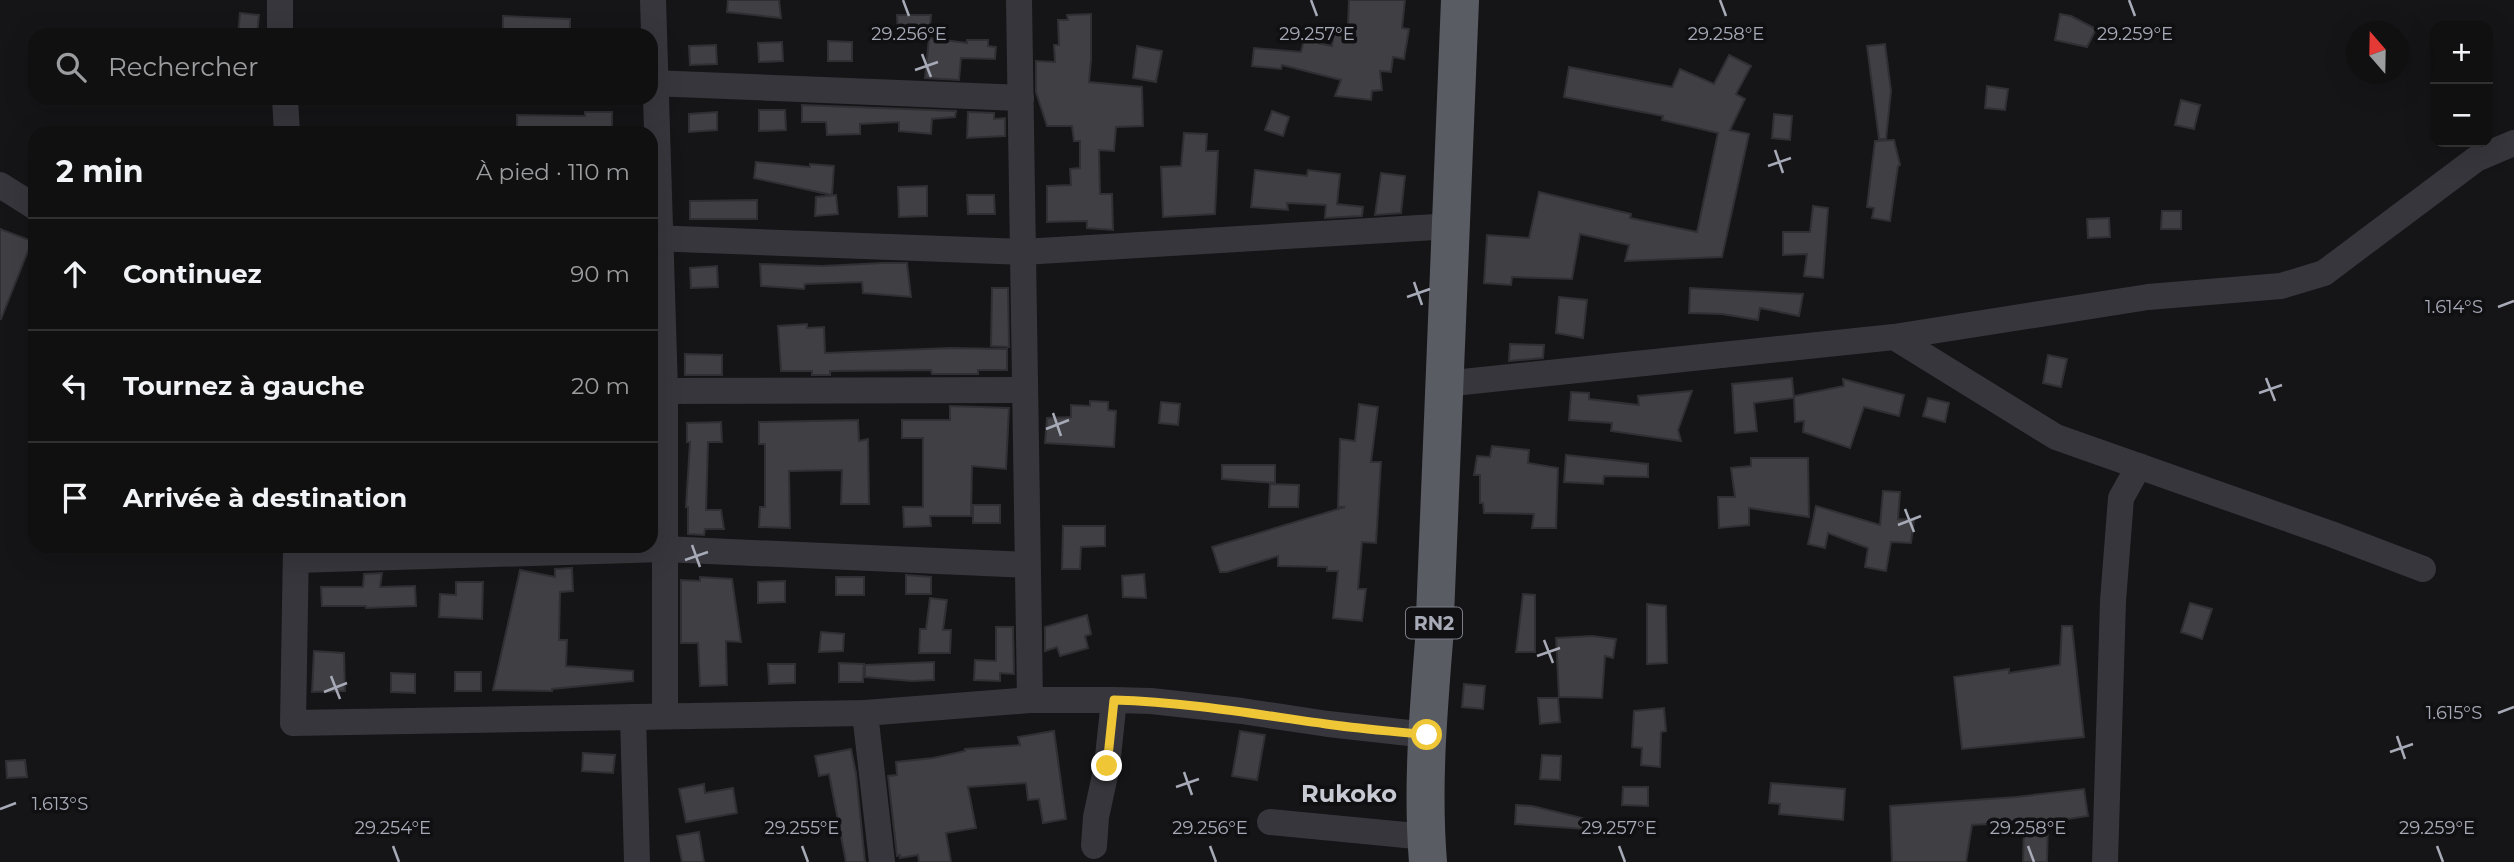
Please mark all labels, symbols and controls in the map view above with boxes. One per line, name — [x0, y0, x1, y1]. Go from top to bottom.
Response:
north arrow — [2346, 21, 2409, 84]
map controls — [2430, 21, 2493, 147]
button: + — [2430, 21, 2493, 84]
text: 29.256°E — [871, 23, 947, 45]
text: 29.257°E — [1279, 23, 1355, 45]
text: 29.258°E — [1688, 23, 1764, 45]
text: 29.259°E — [2097, 23, 2173, 45]
search box — [28, 28, 658, 105]
icon: search — [52, 48, 90, 86]
text: Rechercher — [108, 51, 258, 83]
button: − — [2430, 84, 2493, 147]
text: 2 min — [56, 153, 143, 190]
text: À pied · 110 m — [476, 158, 630, 186]
icon: ahead — [56, 255, 94, 293]
text: Continuez — [123, 258, 262, 290]
text: 90 m — [570, 260, 630, 288]
text: 1.614°S — [2425, 296, 2483, 318]
icon: left — [56, 367, 94, 405]
text: Tournez à gauche — [123, 370, 365, 402]
text: 20 m — [571, 372, 630, 400]
icon: arrive — [56, 479, 94, 517]
text: Arrivée à destination — [123, 482, 407, 514]
road number: RN2 — [1406, 608, 1462, 638]
text: 1.615°S — [2426, 702, 2482, 724]
route start — [1411, 719, 1442, 750]
route end — [1091, 750, 1122, 781]
district label: Rukoko — [1301, 779, 1397, 808]
text: 1.613°S — [32, 793, 88, 815]
text: 29.254°E — [355, 817, 431, 839]
text: 29.255°E — [765, 817, 839, 839]
text: 29.256°E — [1172, 817, 1248, 839]
text: 29.257°E — [1581, 817, 1657, 839]
text: 29.258°E — [1990, 817, 2066, 839]
text: 29.259°E — [2399, 817, 2475, 839]

